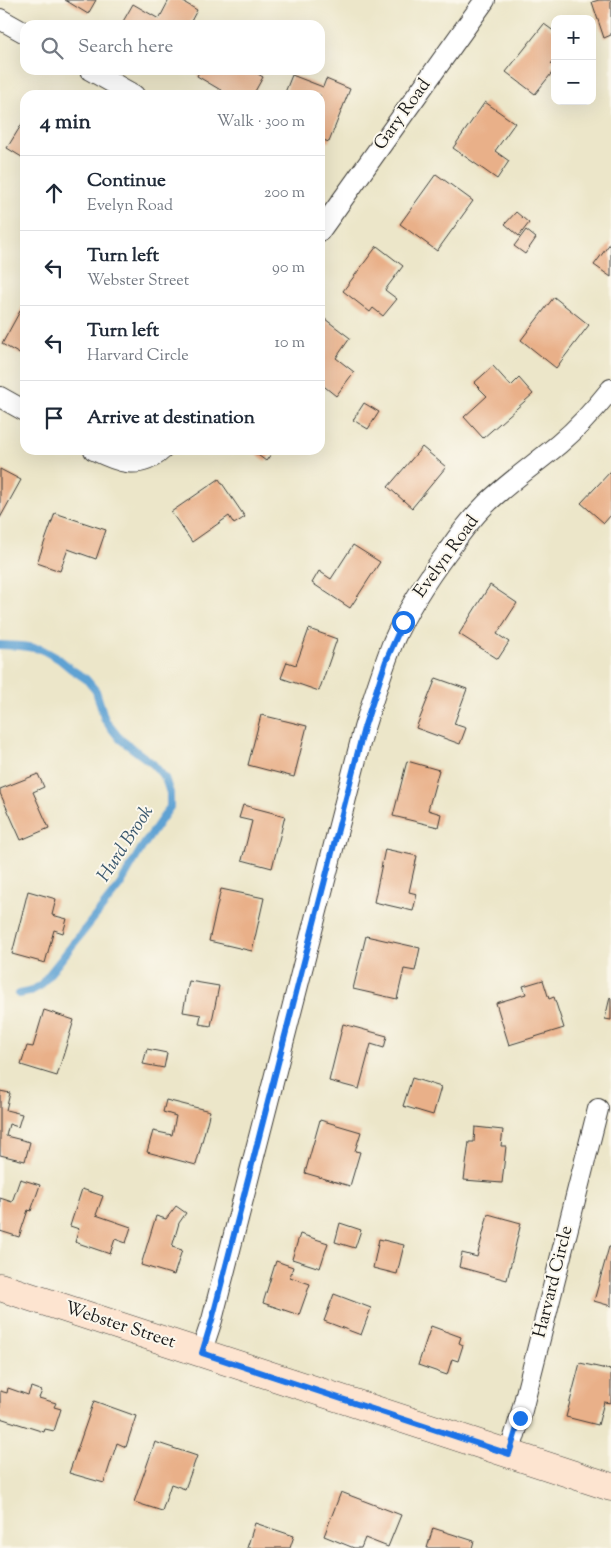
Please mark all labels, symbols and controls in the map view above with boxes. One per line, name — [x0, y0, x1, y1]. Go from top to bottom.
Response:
map controls — [551, 15, 596, 105]
button: + — [551, 15, 596, 60]
search box — [20, 20, 325, 75]
icon: search — [38, 34, 66, 62]
text: Search here — [78, 34, 173, 61]
button: − — [551, 60, 596, 105]
street label: Gary Road — [368, 74, 438, 156]
text: 4 min — [40, 108, 91, 138]
text: Walk · 300 m — [217, 111, 305, 134]
text: Continue — [87, 168, 166, 195]
icon: ahead — [40, 179, 68, 207]
text: 200 m — [264, 182, 305, 205]
text: Evelyn Road — [87, 195, 173, 218]
text: Turn left — [87, 243, 159, 270]
icon: left — [40, 254, 68, 282]
text: 90 m — [272, 257, 305, 280]
text: Webster Street — [87, 270, 189, 293]
text: Turn left — [87, 318, 159, 345]
icon: left — [40, 329, 68, 357]
text: 10 m — [275, 332, 305, 355]
text: Harvard Circle — [87, 345, 189, 368]
icon: arrive — [40, 404, 68, 432]
text: Arrive at destination — [87, 405, 255, 432]
street label: Evelyn Road — [408, 510, 486, 604]
route start — [392, 611, 415, 634]
water label: Hurd Brook — [91, 800, 161, 888]
street label: Harvard Circle — [528, 1223, 580, 1341]
street label: Webster Street — [61, 1296, 179, 1356]
route end — [509, 1407, 532, 1430]

